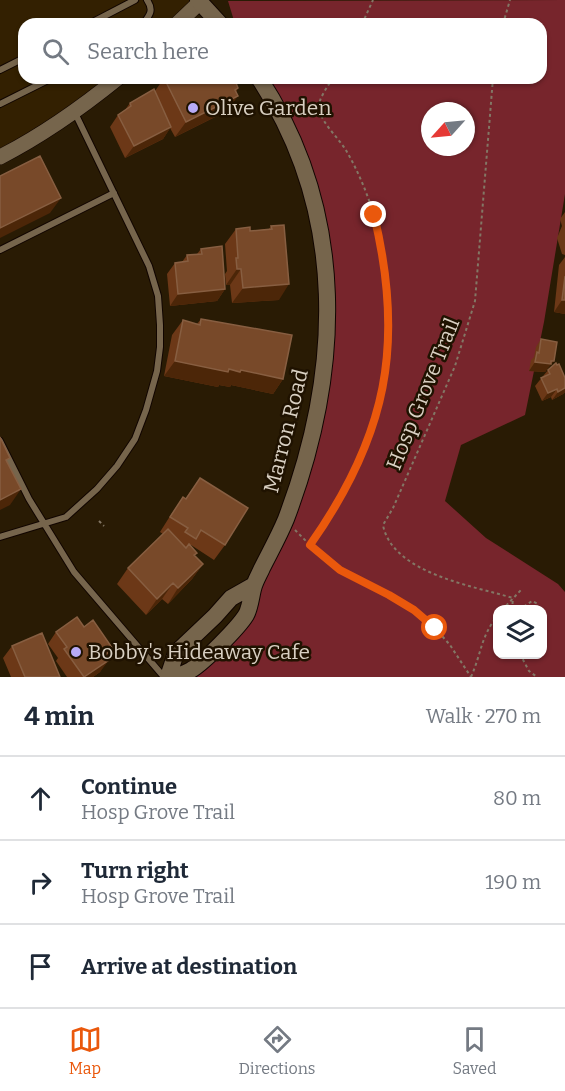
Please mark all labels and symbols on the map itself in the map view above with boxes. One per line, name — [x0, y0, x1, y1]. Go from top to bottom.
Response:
place label: Olive Garden — [205, 95, 332, 121]
marker: Olive Garden — [186, 101, 200, 115]
north arrow — [421, 102, 475, 156]
route end — [360, 201, 386, 227]
street label: Hosp Grove Trail — [381, 314, 465, 474]
street label: Marron Road — [258, 366, 314, 496]
route start — [421, 614, 447, 640]
place label: Bobby's Hideaway Cafe — [88, 639, 310, 665]
marker: Bobby's Hideaway Cafe — [69, 645, 83, 659]

